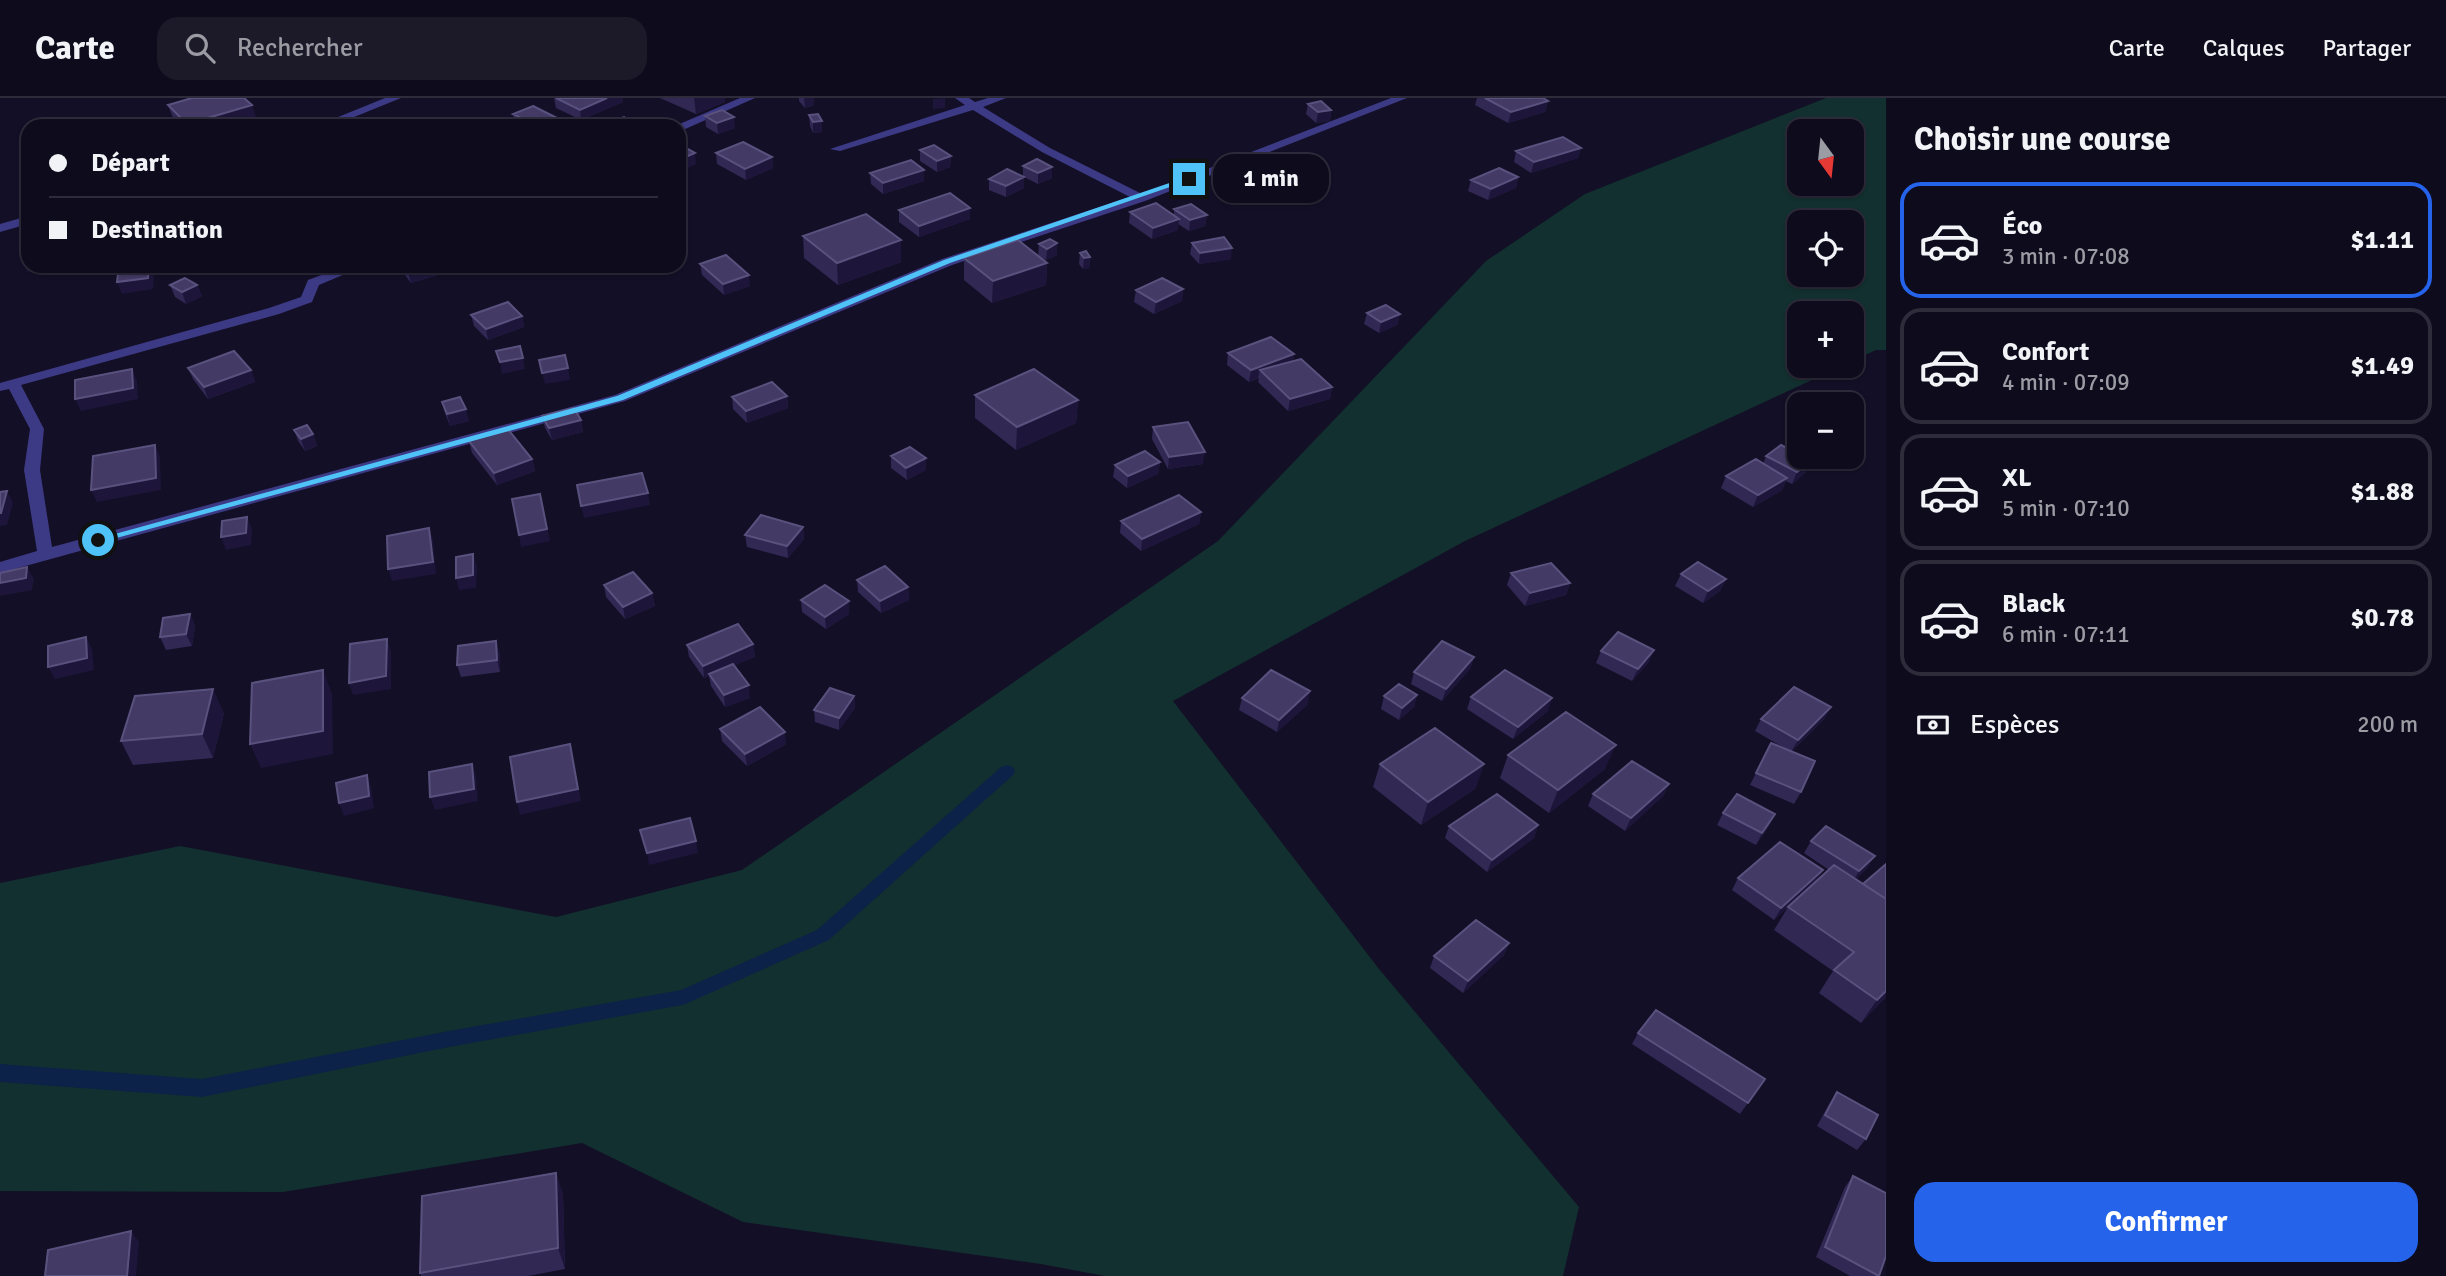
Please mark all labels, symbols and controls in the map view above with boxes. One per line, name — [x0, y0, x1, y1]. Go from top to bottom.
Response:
search box — [157, 17, 647, 80]
text: Carte — [35, 28, 115, 69]
icon: search — [181, 29, 219, 67]
text: Rechercher — [237, 32, 363, 64]
text: Carte — [2109, 33, 2165, 63]
text: Calques — [2203, 33, 2284, 63]
text: Partager — [2322, 33, 2411, 63]
north arrow — [1787, 119, 1864, 196]
map controls — [1787, 119, 1864, 469]
text: Choisir une course — [1914, 120, 2171, 159]
text: Départ — [91, 147, 170, 179]
callout: 1 min — [1214, 154, 1329, 204]
route end — [1173, 163, 1205, 195]
text: 1 min — [1243, 164, 1299, 193]
icon: car — [1918, 209, 1981, 272]
button: locate — [1787, 210, 1864, 287]
text: Éco — [2002, 210, 2042, 242]
text: Destination — [91, 214, 223, 246]
text: $1.11 — [2350, 224, 2414, 256]
text: 3 min · 07:08 — [2002, 242, 2130, 271]
button: + — [1787, 301, 1864, 378]
icon: car — [1918, 335, 1981, 398]
text: Confort — [2002, 336, 2089, 368]
text: $1.49 — [2350, 350, 2414, 382]
text: 4 min · 07:09 — [2002, 368, 2130, 397]
button: − — [1787, 392, 1864, 469]
icon: car — [1918, 461, 1981, 524]
text: XL — [2002, 462, 2032, 494]
text: $1.88 — [2350, 476, 2414, 508]
text: 5 min · 07:10 — [2002, 494, 2130, 523]
route start — [82, 524, 114, 556]
icon: car — [1918, 587, 1981, 650]
text: Black — [2002, 588, 2065, 620]
text: $0.78 — [2350, 602, 2414, 634]
text: 6 min · 07:11 — [2002, 620, 2130, 649]
icon: cash — [1914, 706, 1952, 744]
text: Espèces — [1970, 709, 2059, 741]
text: 200 m — [2357, 710, 2418, 739]
button: Confirmer — [1914, 1182, 2418, 1262]

